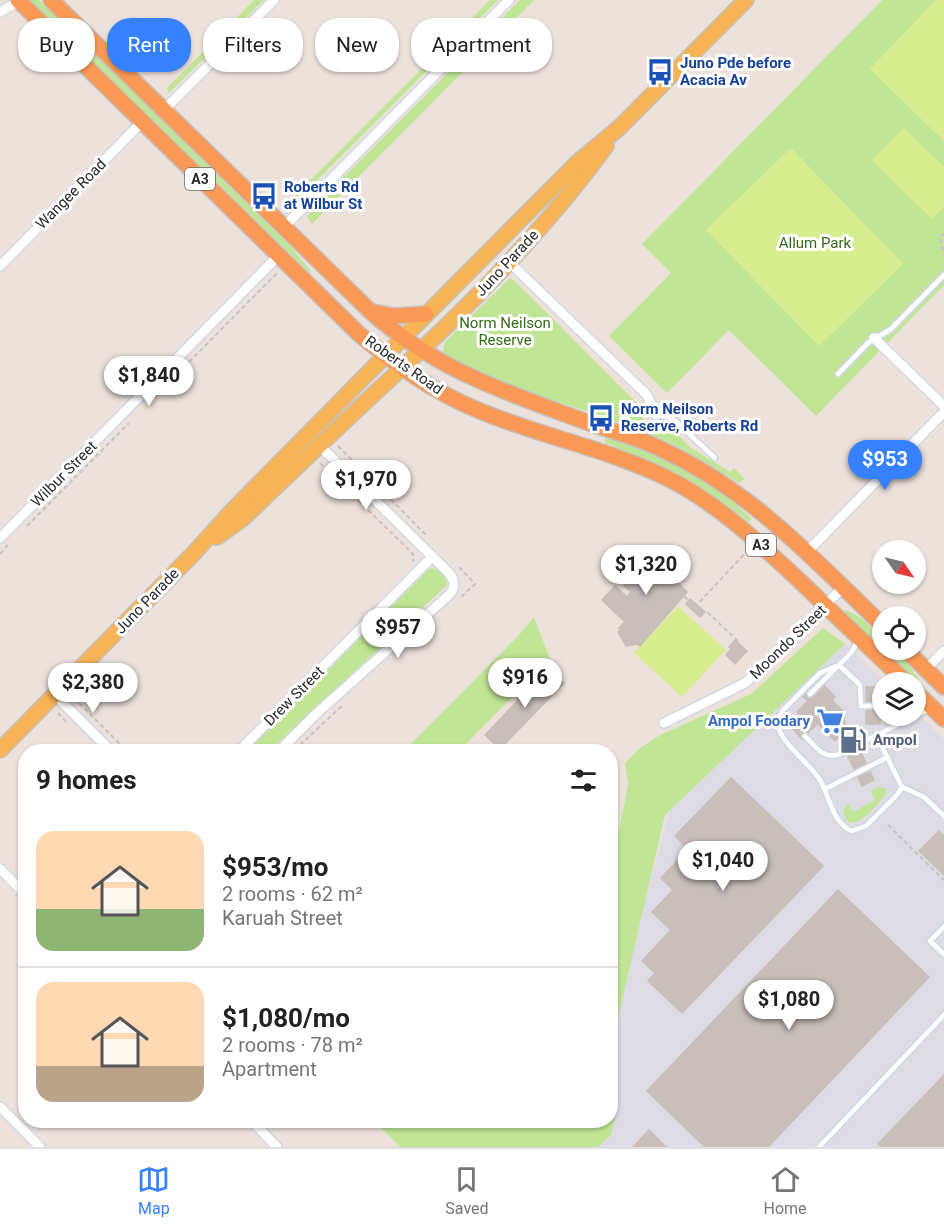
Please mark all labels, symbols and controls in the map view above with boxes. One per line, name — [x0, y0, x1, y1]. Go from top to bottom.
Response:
chip: Buy — [18, 18, 95, 72]
chip: Rent — [107, 18, 191, 72]
chip: Filters — [203, 18, 303, 72]
chip: New — [315, 18, 399, 72]
chip: Apartment — [411, 18, 552, 72]
place label: Juno Pde before Acacia Av — [680, 54, 791, 89]
bus stop icon: Juno Pde before Acacia Av — [645, 57, 675, 87]
street label: Wangee Road — [32, 155, 110, 233]
road number: A3 — [185, 168, 215, 190]
place label: Roberts Rd at Wilbur St — [284, 178, 362, 213]
bus stop icon: Roberts Rd at Wilbur St — [249, 181, 279, 211]
street label: Juno Parade — [472, 226, 542, 300]
park label: Allum Park — [779, 234, 852, 252]
park label: Norm Neilson Reserve — [459, 314, 551, 349]
street label: Roberts Road — [362, 332, 446, 398]
pin: $1,840 — [100, 356, 198, 407]
text: $1,840 — [118, 363, 180, 387]
place label: Norm Neilson Reserve, Roberts Rd — [621, 400, 758, 435]
bus stop icon: Norm Neilson Reserve, Roberts Rd — [586, 403, 616, 433]
street label: Wilbur Street — [27, 437, 101, 511]
pin: $953 — [849, 440, 921, 491]
text: $953 — [862, 447, 908, 471]
pin: $1,970 — [317, 460, 415, 511]
text: $1,970 — [335, 467, 397, 491]
road number: A3 — [746, 534, 776, 556]
north arrow — [872, 540, 926, 594]
map controls — [872, 540, 926, 726]
pin: $1,320 — [597, 545, 695, 596]
text: $1,320 — [615, 552, 677, 576]
street label: Juno Parade — [111, 565, 183, 637]
street label: Moondo Street — [746, 601, 830, 683]
button: locate — [872, 606, 926, 660]
pin: $957 — [362, 608, 434, 659]
text: $957 — [375, 615, 421, 639]
pin: $916 — [489, 658, 561, 709]
street label: Drew Street — [260, 662, 328, 730]
pin: $2,380 — [44, 663, 142, 714]
text: $916 — [502, 665, 548, 689]
text: $2,380 — [62, 670, 124, 694]
button: layers — [872, 672, 926, 726]
supermarket icon: Ampol Foodary — [815, 706, 845, 736]
place label: Ampol Foodary — [708, 712, 810, 730]
fuel station icon: Ampol — [838, 725, 868, 755]
place label: Ampol — [873, 731, 917, 749]
icon: filters — [567, 764, 600, 797]
text: 9 homes — [36, 765, 137, 795]
pin: $1,040 — [674, 841, 772, 892]
text: $1,040 — [692, 848, 754, 872]
text: $953/mo — [222, 852, 329, 882]
icon: home — [84, 855, 156, 927]
text: 2 rooms · 62 m² — [222, 882, 363, 906]
text: Karuah Street — [222, 906, 343, 930]
pin: $1,080 — [740, 980, 838, 1031]
text: $1,080 — [758, 987, 820, 1011]
text: $1,080/mo — [222, 1003, 350, 1033]
icon: home — [84, 1006, 156, 1078]
text: 2 rooms · 78 m² — [222, 1033, 363, 1057]
text: Apartment — [222, 1057, 317, 1081]
tab: Map — [137, 1163, 170, 1218]
tab: Saved — [445, 1163, 489, 1218]
tab: Home — [763, 1163, 807, 1218]

